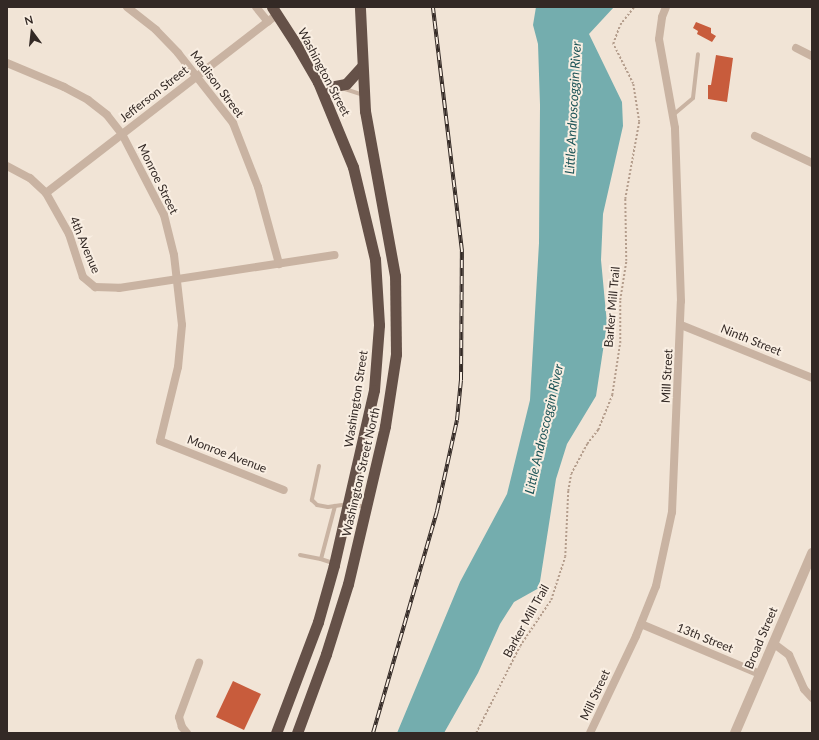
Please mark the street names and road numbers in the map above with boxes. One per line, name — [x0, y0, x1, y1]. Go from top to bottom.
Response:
street label: Washington Street — [295, 25, 353, 119]
street label: Madison Street — [187, 48, 247, 120]
street label: Jefferson Street — [117, 63, 191, 125]
street label: Monroe Street — [135, 142, 181, 216]
street label: 4th Avenue — [67, 214, 103, 276]
street label: Barker Mill Trail — [601, 266, 623, 348]
street label: Ninth Street — [719, 321, 783, 359]
street label: Mill Street — [658, 349, 676, 403]
street label: Washington Street — [341, 350, 371, 448]
street label: Washington Street North — [339, 406, 383, 538]
street label: Monroe Avenue — [185, 432, 269, 476]
street label: Barker Mill Trail — [500, 582, 552, 660]
street label: Broad Street — [741, 605, 781, 671]
street label: 13th Street — [675, 620, 735, 656]
street label: Mill Street — [577, 667, 613, 723]

